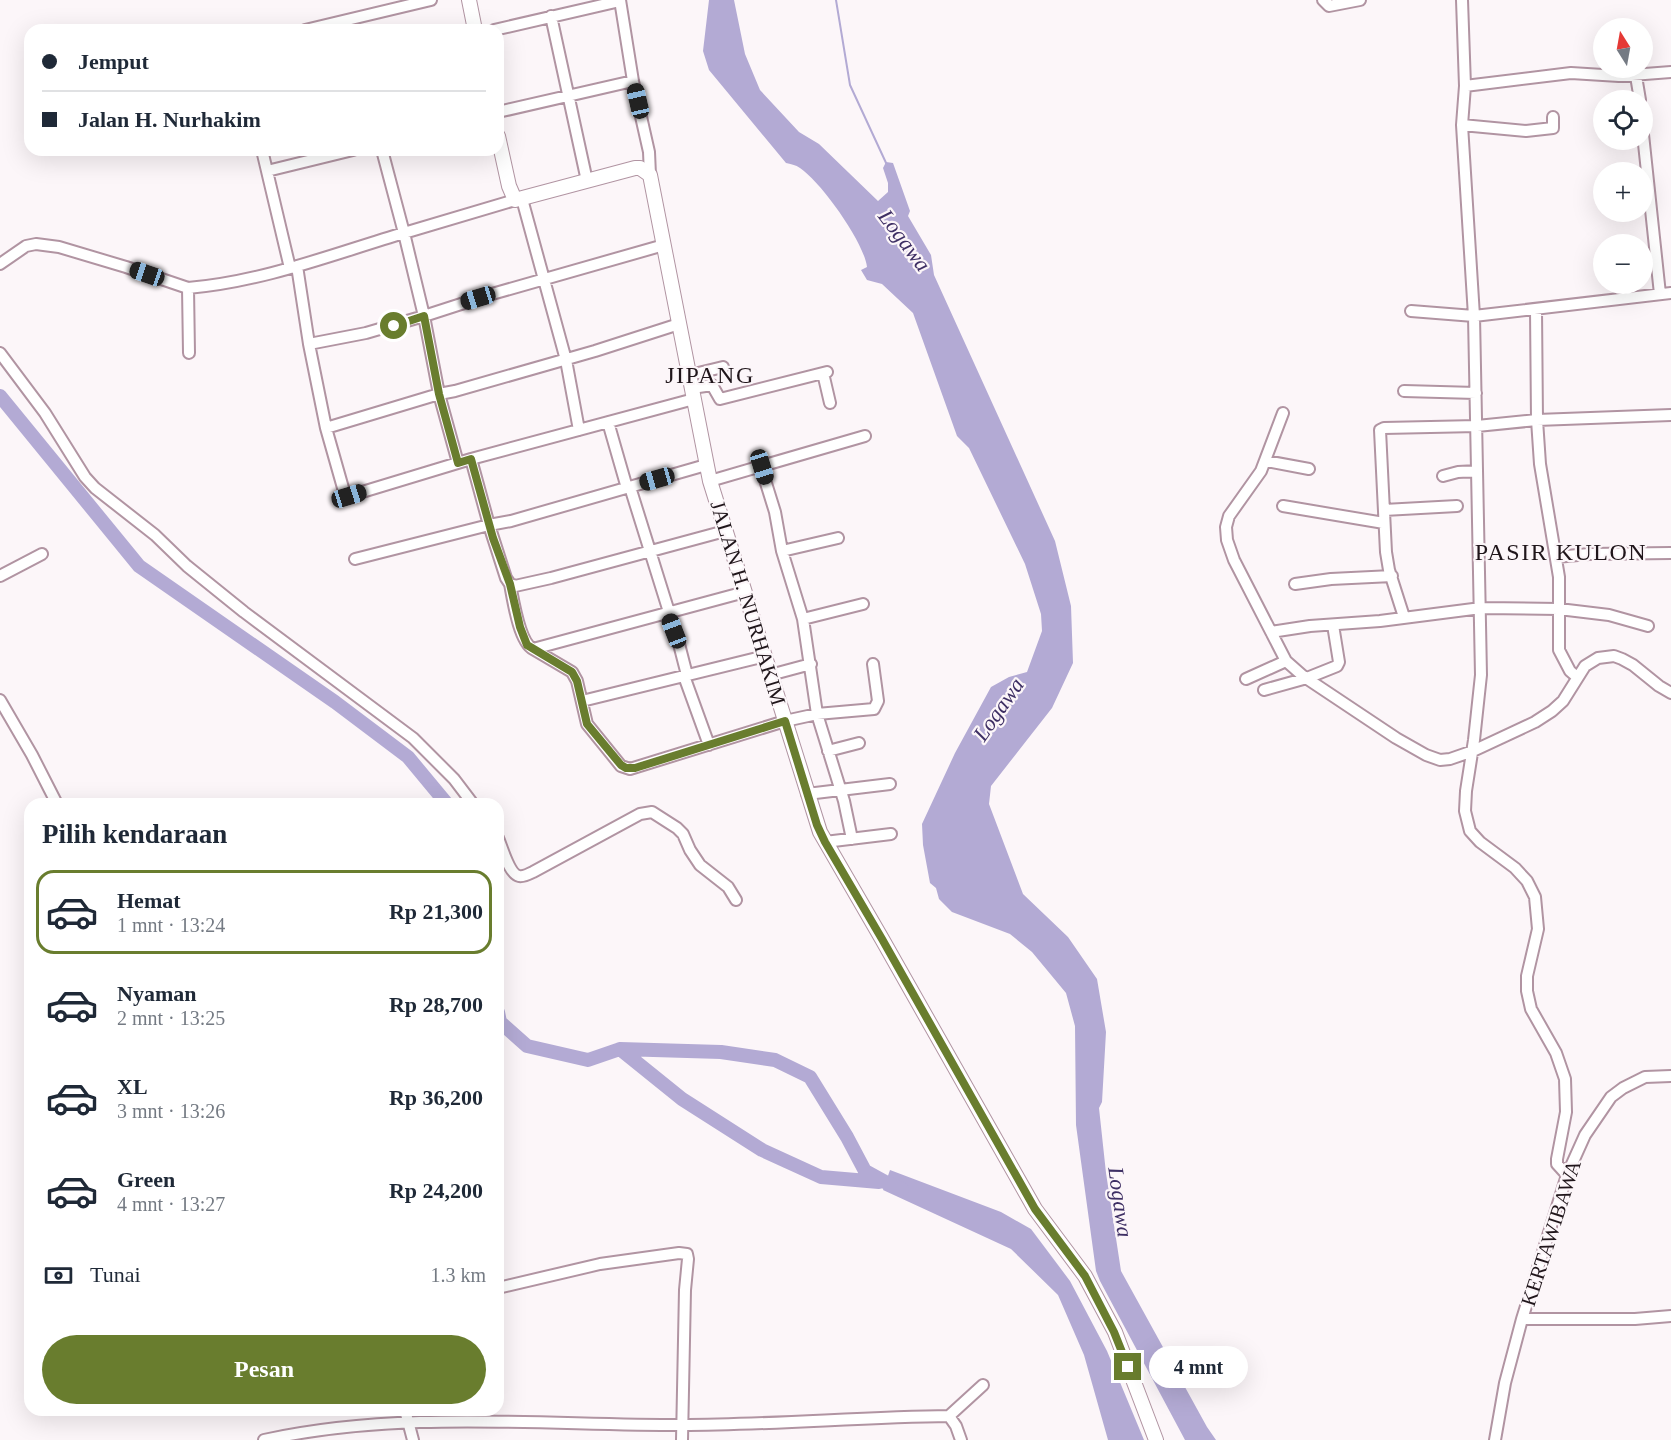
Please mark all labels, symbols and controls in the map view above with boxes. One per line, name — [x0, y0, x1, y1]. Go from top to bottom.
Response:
north arrow — [1593, 18, 1653, 78]
map controls — [1593, 18, 1653, 294]
text: Jemput — [78, 49, 149, 74]
car — [625, 81, 651, 121]
button: locate — [1593, 90, 1653, 150]
text: Jalan H. Nurhakim — [78, 107, 261, 132]
button: + — [1593, 162, 1653, 222]
water label: Logawa — [873, 204, 936, 276]
button: − — [1593, 234, 1653, 294]
car — [127, 260, 167, 288]
car — [458, 284, 498, 312]
route start — [380, 312, 407, 339]
district label: JIPANG — [665, 362, 755, 388]
car — [748, 447, 776, 487]
car — [637, 465, 677, 493]
car — [329, 482, 369, 510]
street label: JALAN H. NURHAKIM — [705, 498, 791, 709]
district label: PASIR KULON — [1475, 539, 1647, 565]
car — [659, 611, 689, 651]
water label: Logawa — [967, 673, 1029, 746]
text: Pilih kendaraan — [42, 819, 227, 849]
icon: car — [45, 885, 99, 939]
text: Hemat — [117, 888, 181, 913]
text: Rp 21,300 — [389, 899, 483, 924]
text: 1 mnt · 13:24 — [117, 914, 225, 936]
icon: car — [45, 978, 99, 1032]
text: Nyaman — [117, 981, 196, 1006]
text: Rp 28,700 — [389, 992, 483, 1017]
text: 2 mnt · 13:25 — [117, 1007, 225, 1029]
icon: car — [45, 1071, 99, 1125]
text: XL — [117, 1074, 148, 1099]
text: Rp 36,200 — [389, 1085, 483, 1110]
text: 3 mnt · 13:26 — [117, 1100, 225, 1122]
street label: KERTAWIBAWA — [1516, 1156, 1586, 1309]
icon: car — [45, 1164, 99, 1218]
water label: Logawa — [1103, 1164, 1138, 1239]
text: Green — [117, 1167, 175, 1192]
text: Rp 24,200 — [389, 1178, 483, 1203]
text: 4 mnt · 13:27 — [117, 1193, 225, 1215]
icon: cash — [42, 1259, 75, 1292]
text: Tunai — [90, 1262, 141, 1287]
text: 1.3 km — [430, 1264, 486, 1286]
button: Pesan — [42, 1335, 486, 1404]
callout: 4 mnt — [1149, 1346, 1248, 1388]
route end — [1114, 1353, 1141, 1380]
text: 4 mnt — [1174, 1356, 1223, 1378]

